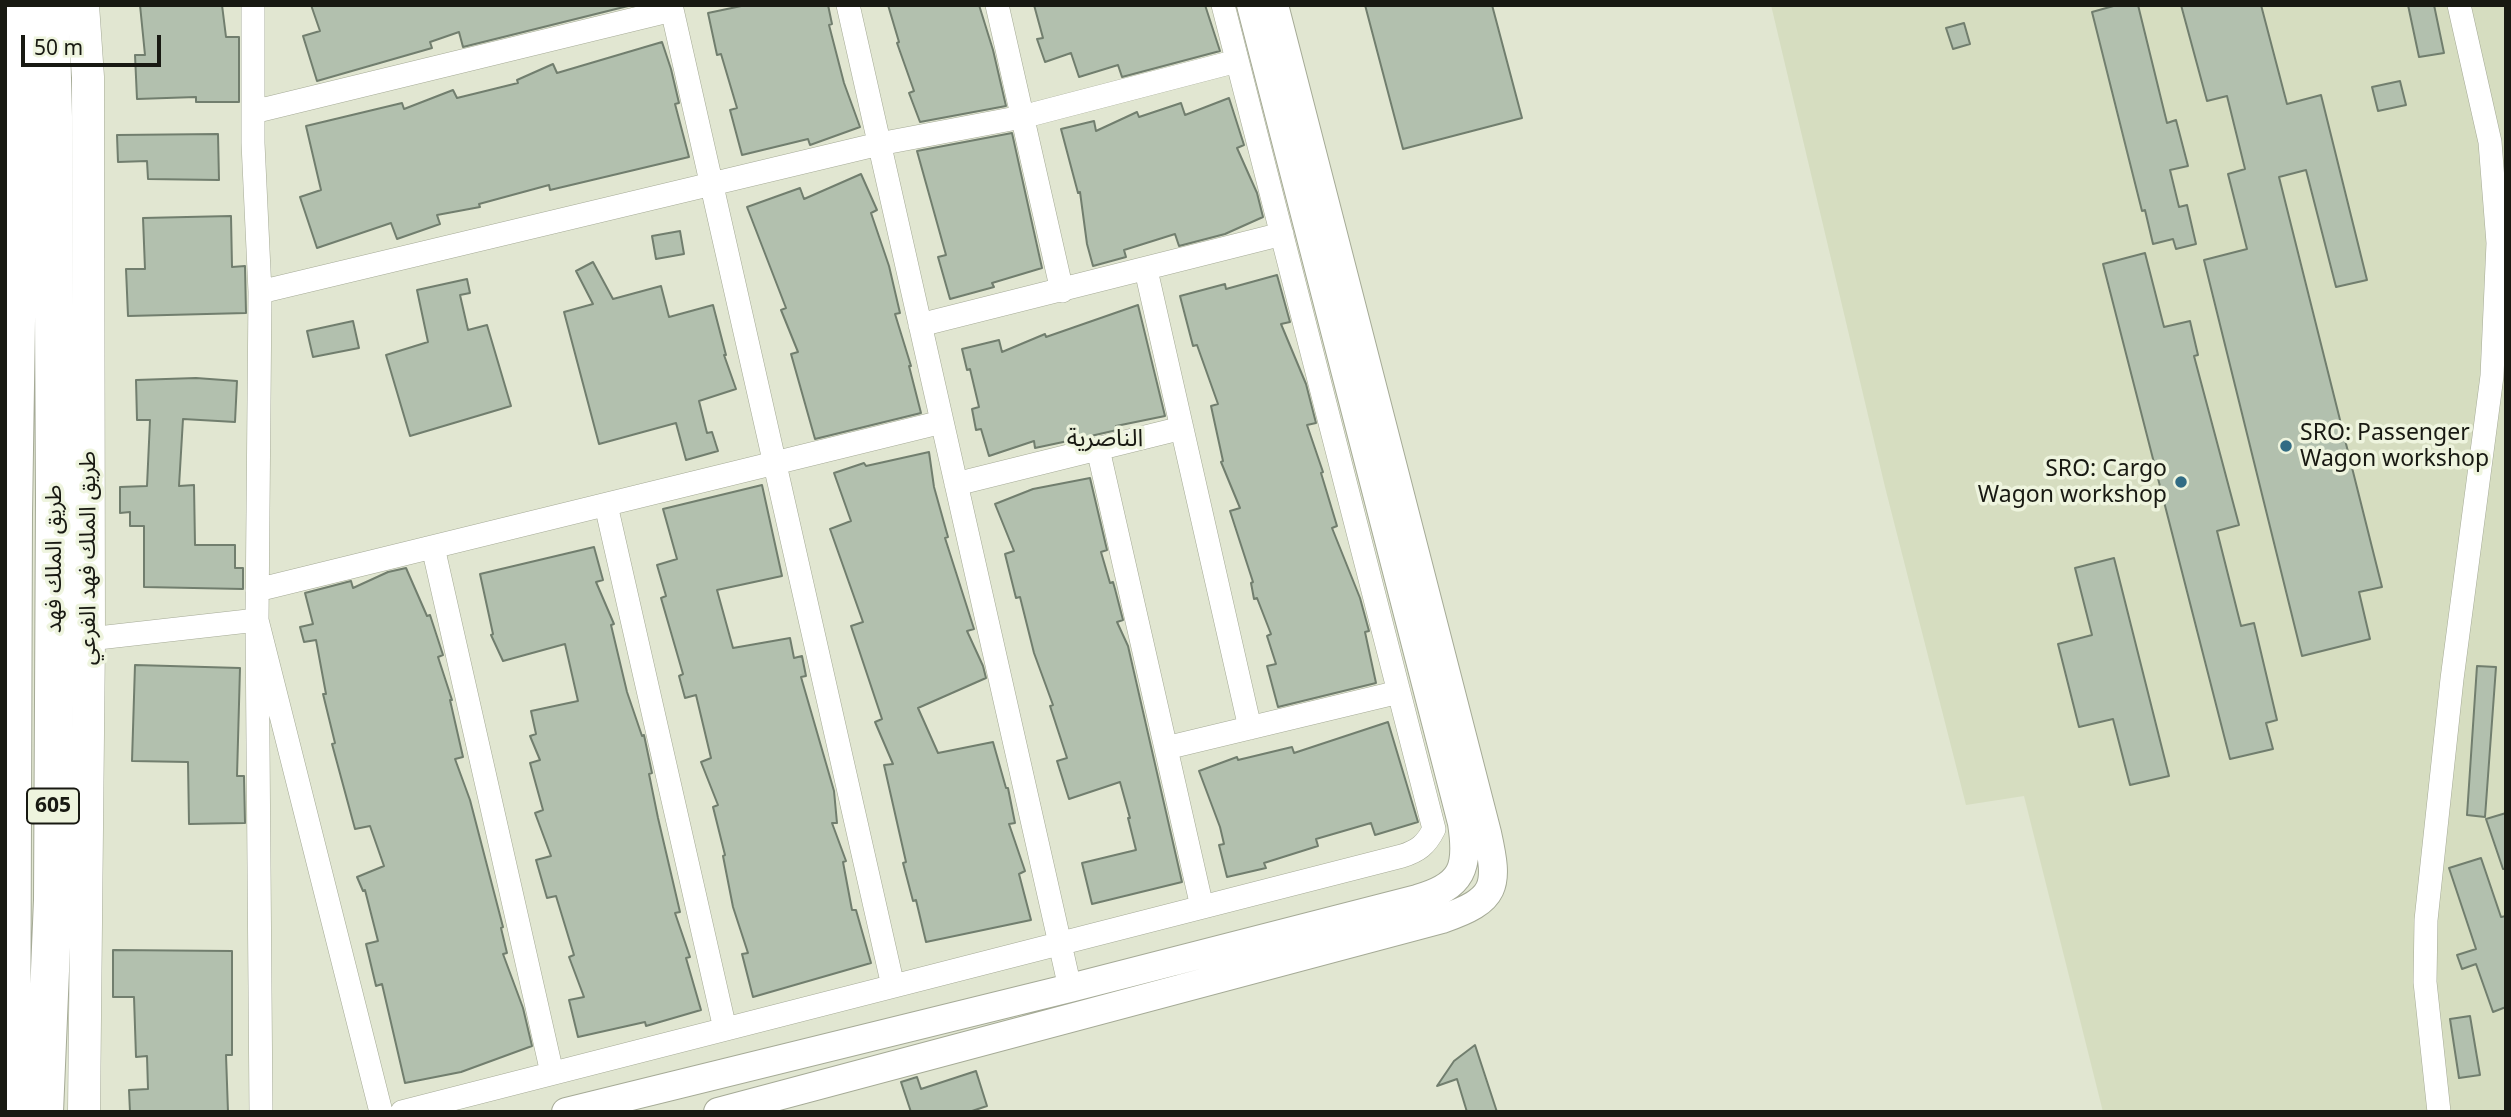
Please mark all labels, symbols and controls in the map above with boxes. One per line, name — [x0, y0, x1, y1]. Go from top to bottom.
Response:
scale bar — [24, 21, 164, 65]
text: 50 m — [34, 33, 83, 61]
place label: SRO: Passenger Wagon workshop — [2300, 419, 2489, 473]
district label: الناصرية — [1067, 425, 1143, 453]
marker: SRO: Passenger Wagon workshop — [2278, 438, 2294, 454]
street label: طريق الملك فهد الفرعي — [74, 451, 102, 665]
place label: SRO: Cargo Wagon workshop — [1978, 455, 2167, 509]
marker: SRO: Cargo Wagon workshop — [2173, 474, 2189, 490]
street label: طريق الملك فهد — [40, 485, 68, 633]
road number: 605 — [27, 788, 79, 824]

